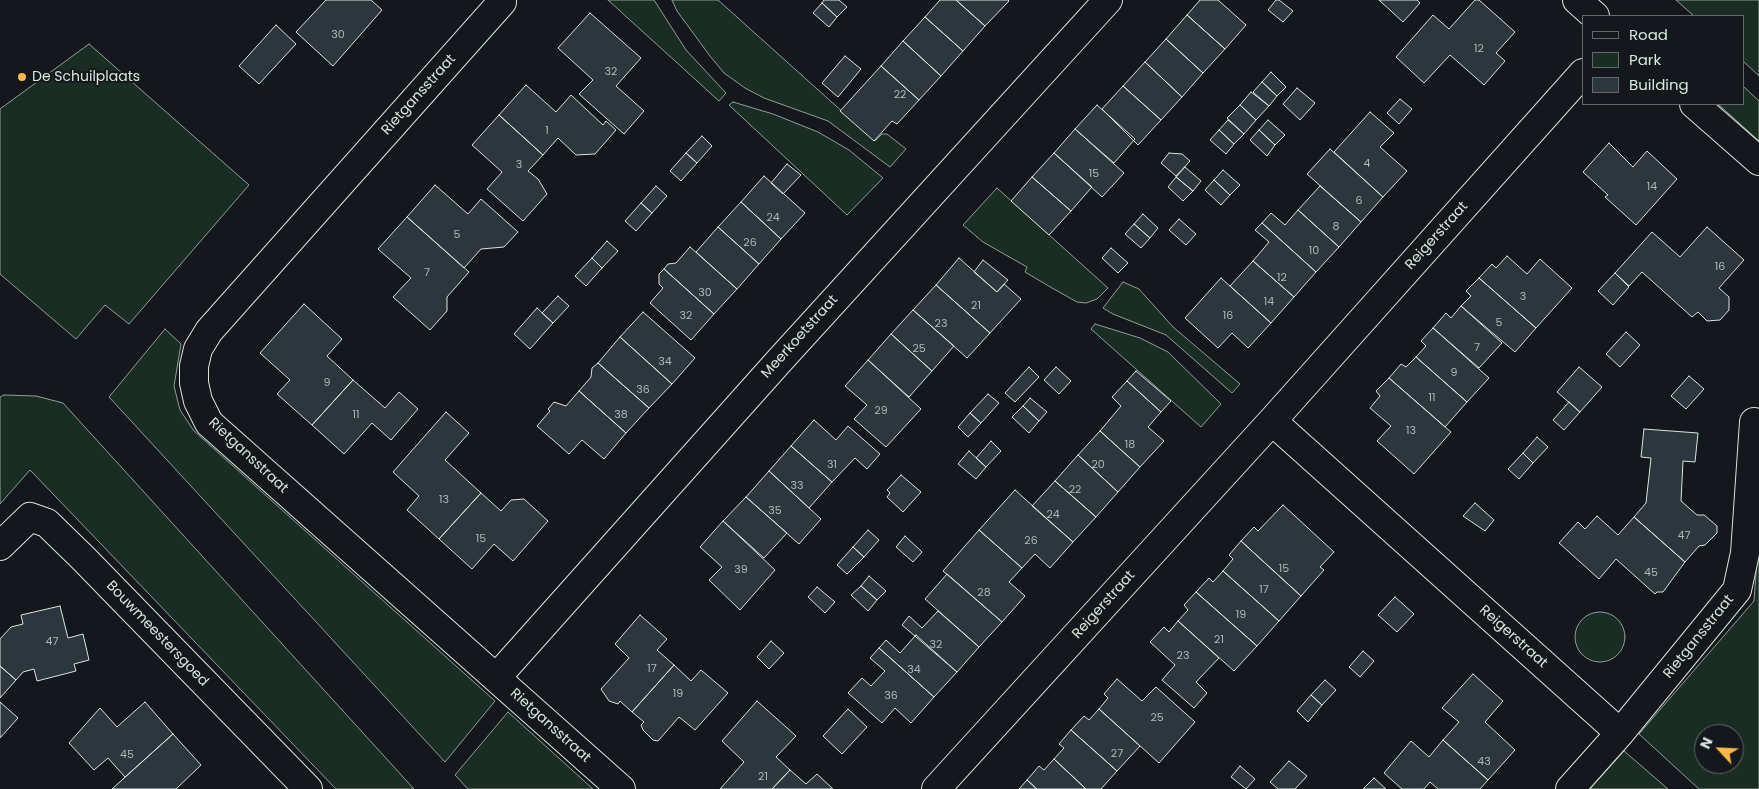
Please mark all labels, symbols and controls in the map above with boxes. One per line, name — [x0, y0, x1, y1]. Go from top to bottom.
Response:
legend — [1582, 15, 1744, 105]
text: Road — [1629, 24, 1668, 45]
house number: 30 — [331, 28, 345, 42]
house number: 12 — [1474, 42, 1484, 56]
text: Park — [1629, 49, 1661, 70]
street label: Rietgansstraat — [378, 51, 460, 139]
house number: 32 — [605, 65, 617, 79]
place label: De Schuilplaats — [32, 69, 140, 85]
marker: De Schuilplaats — [16, 71, 28, 83]
text: Building — [1629, 74, 1689, 95]
house number: 22 — [894, 88, 906, 102]
house number: 1 — [545, 124, 549, 138]
house number: 4 — [1364, 157, 1370, 171]
house number: 3 — [516, 158, 522, 172]
house number: 15 — [1089, 167, 1099, 181]
house number: 14 — [1647, 180, 1657, 194]
house number: 6 — [1356, 194, 1362, 208]
street label: Reigerstraat — [1402, 199, 1472, 273]
house number: 24 — [766, 211, 780, 225]
house number: 8 — [1333, 220, 1339, 234]
house number: 5 — [454, 228, 460, 242]
house number: 26 — [743, 236, 757, 250]
house number: 10 — [1309, 244, 1319, 258]
house number: 16 — [1715, 260, 1725, 274]
house number: 7 — [424, 266, 430, 280]
house number: 12 — [1277, 271, 1287, 285]
house number: 30 — [698, 286, 712, 300]
house number: 3 — [1520, 290, 1526, 304]
street label: Meerkoetstraat — [758, 292, 842, 382]
house number: 14 — [1264, 295, 1274, 309]
house number: 21 — [971, 299, 981, 313]
house number: 32 — [680, 309, 692, 323]
house number: 16 — [1223, 309, 1233, 323]
house number: 5 — [1496, 316, 1502, 330]
house number: 23 — [935, 317, 947, 331]
house number: 7 — [1474, 341, 1480, 355]
house number: 25 — [912, 342, 926, 356]
house number: 34 — [658, 355, 672, 369]
house number: 9 — [1451, 366, 1457, 380]
house number: 9 — [324, 376, 330, 390]
house number: 36 — [636, 383, 650, 397]
house number: 11 — [1428, 391, 1436, 405]
house number: 29 — [874, 404, 888, 418]
house number: 11 — [352, 408, 360, 422]
house number: 38 — [614, 408, 628, 422]
street label: Rietgansstraat — [205, 415, 291, 497]
house number: 13 — [1406, 424, 1416, 438]
house number: 18 — [1125, 438, 1135, 452]
house number: 31 — [827, 458, 837, 472]
house number: 20 — [1091, 458, 1105, 472]
house number: 33 — [791, 479, 803, 493]
house number: 22 — [1069, 483, 1081, 497]
house number: 13 — [439, 493, 449, 507]
house number: 35 — [768, 504, 782, 518]
house number: 24 — [1046, 508, 1060, 522]
house number: 47 — [1678, 529, 1690, 543]
house number: 15 — [476, 532, 486, 546]
house number: 26 — [1024, 534, 1038, 548]
house number: 15 — [1279, 562, 1289, 576]
house number: 39 — [734, 563, 748, 577]
house number: 45 — [1644, 566, 1658, 580]
street label: Reigerstraat — [1069, 568, 1139, 642]
street label: Bouwmeestersgoed — [102, 578, 212, 690]
house number: 17 — [1259, 583, 1269, 597]
house number: 28 — [977, 586, 991, 600]
street label: Rietgansstraat — [1660, 592, 1738, 682]
street label: Reigerstraat — [1476, 602, 1550, 672]
house number: 19 — [1236, 608, 1246, 622]
house number: 21 — [1214, 633, 1224, 647]
house number: 47 — [46, 635, 58, 649]
house number: 32 — [930, 638, 942, 652]
house number: 23 — [1177, 649, 1189, 663]
house number: 17 — [647, 662, 657, 676]
house number: 34 — [907, 663, 921, 677]
street label: Rietgansstraat — [506, 685, 594, 767]
house number: 19 — [673, 687, 683, 701]
house number: 36 — [884, 689, 898, 703]
house number: 25 — [1150, 711, 1164, 725]
north arrow — [1694, 724, 1744, 774]
text: N — [1695, 734, 1718, 752]
house number: 27 — [1111, 747, 1123, 761]
house number: 45 — [120, 748, 134, 762]
house number: 43 — [1477, 755, 1491, 769]
house number: 21 — [758, 770, 768, 784]

